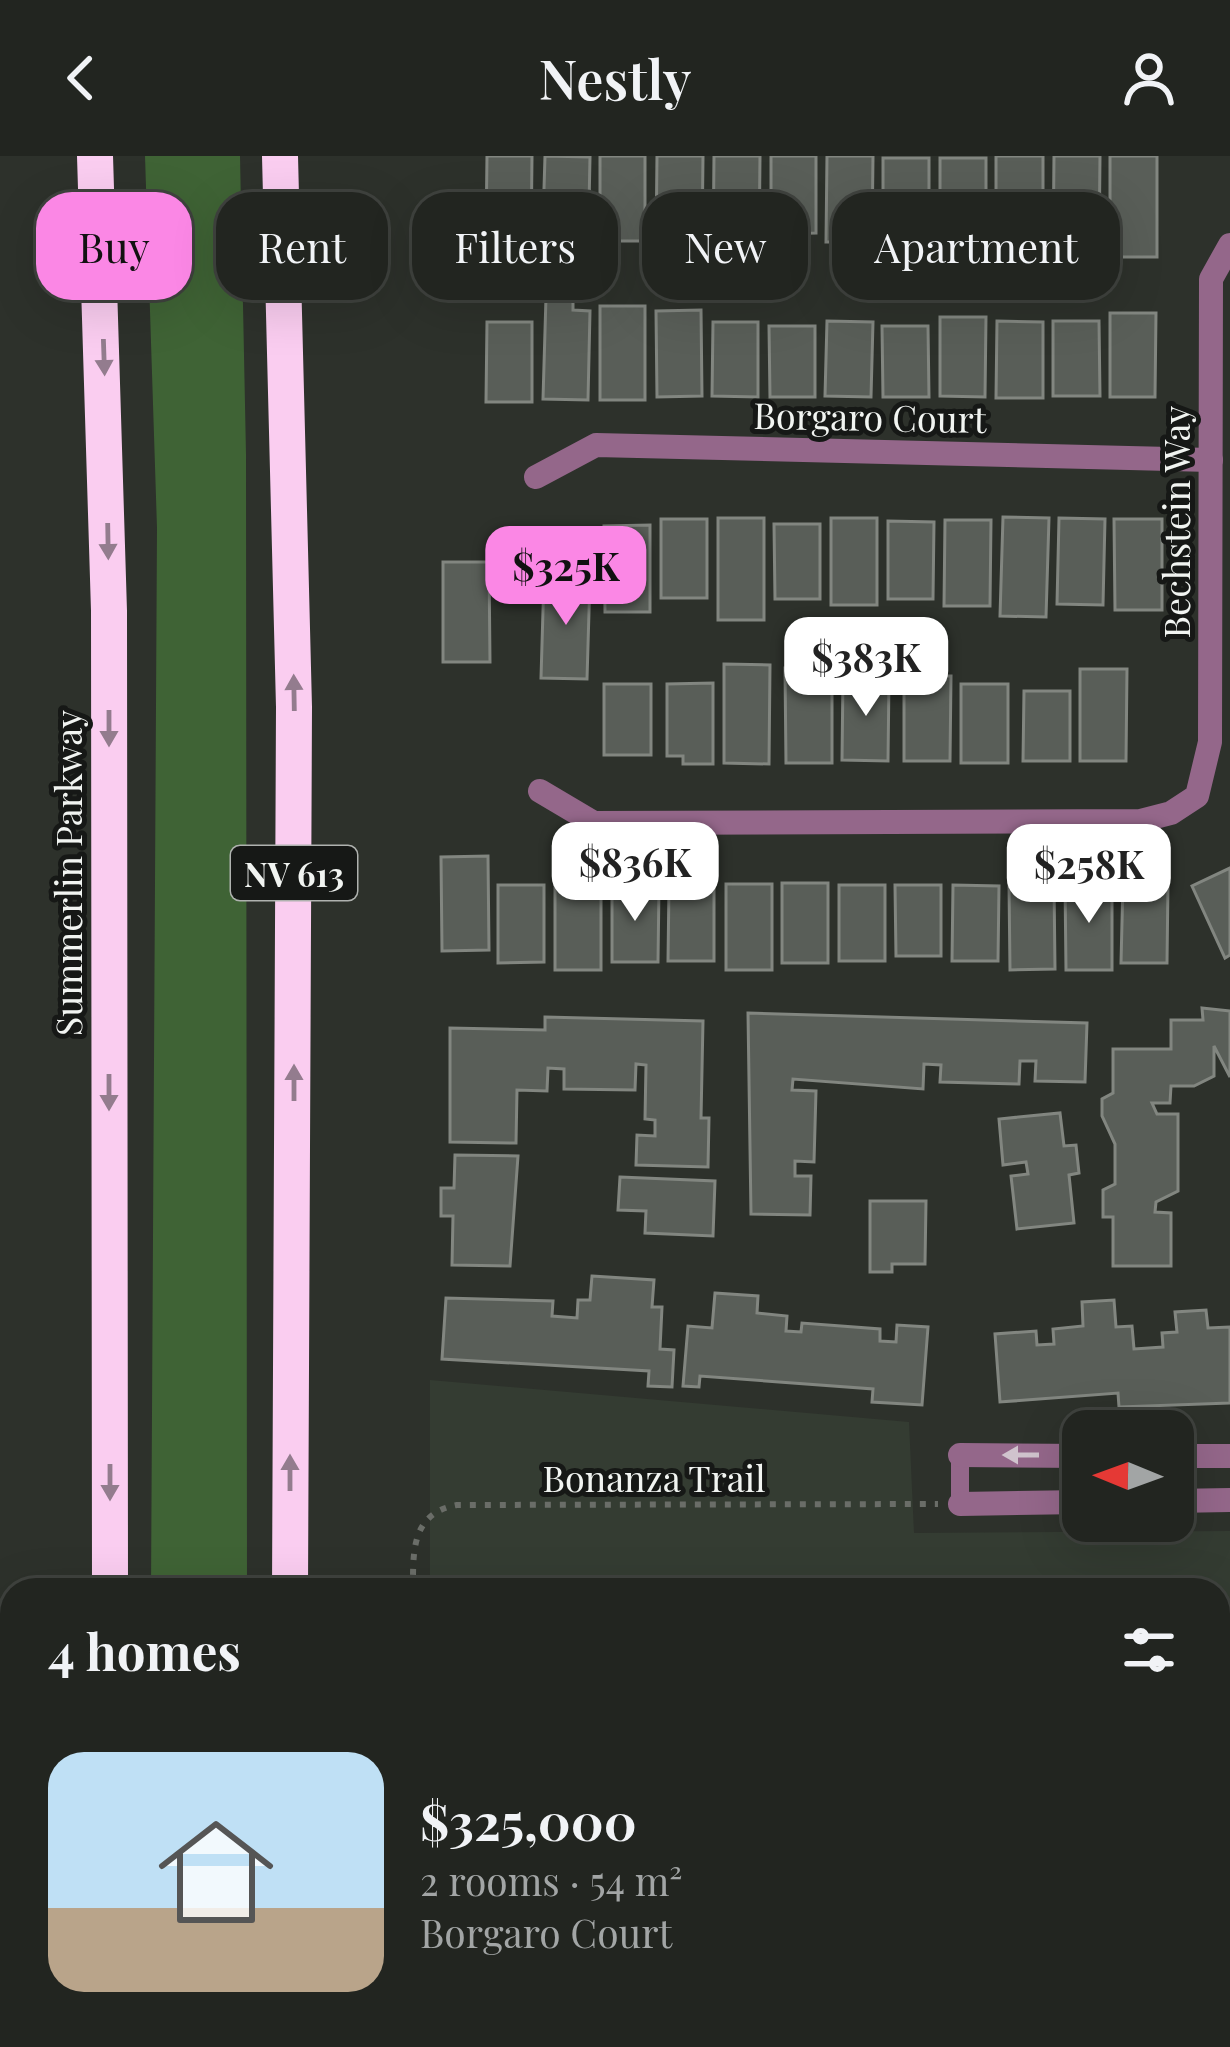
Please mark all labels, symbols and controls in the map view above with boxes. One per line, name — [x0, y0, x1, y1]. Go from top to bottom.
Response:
text: Nestly — [539, 42, 691, 114]
icon: back — [48, 45, 114, 111]
icon: person — [1116, 45, 1182, 111]
chip: Buy — [36, 192, 192, 300]
chip: Rent — [216, 192, 388, 300]
chip: Filters — [412, 192, 618, 300]
chip: New — [642, 192, 808, 300]
chip: Apartment — [832, 192, 1120, 300]
one-way arrow — [94, 339, 113, 377]
street label: Borgaro Court — [753, 390, 988, 442]
street label: Bechstein Way — [1151, 406, 1199, 638]
one-way arrow — [99, 523, 118, 561]
pin: $325K — [482, 526, 650, 628]
text: $325K — [512, 539, 620, 591]
pin: $383K — [782, 617, 950, 719]
text: $383K — [811, 630, 921, 682]
one-way arrow — [284, 673, 304, 711]
street label: Summerlin Parkway — [43, 710, 91, 1036]
one-way arrow — [99, 710, 119, 748]
pin: $836K — [551, 822, 719, 924]
pin: $258K — [1005, 824, 1173, 926]
text: $836K — [579, 835, 691, 887]
text: $258K — [1034, 837, 1144, 889]
road number: NV 613 — [231, 846, 357, 900]
one-way arrow — [284, 1063, 303, 1101]
one-way arrow — [99, 1074, 119, 1112]
north arrow — [1062, 1410, 1194, 1542]
map controls — [1062, 1410, 1194, 1542]
one-way arrow — [1001, 1445, 1039, 1465]
one-way arrow — [281, 1453, 300, 1491]
street label: Bonanza Trail — [543, 1453, 765, 1501]
one-way arrow — [100, 1464, 120, 1502]
text: 4 homes — [48, 1616, 241, 1684]
icon: filters — [1116, 1617, 1182, 1683]
text: $325,000 — [420, 1786, 637, 1854]
icon: home — [144, 1800, 288, 1944]
text: 2 rooms · 54 m² — [420, 1854, 682, 1906]
text: Borgaro Court — [420, 1906, 672, 1958]

